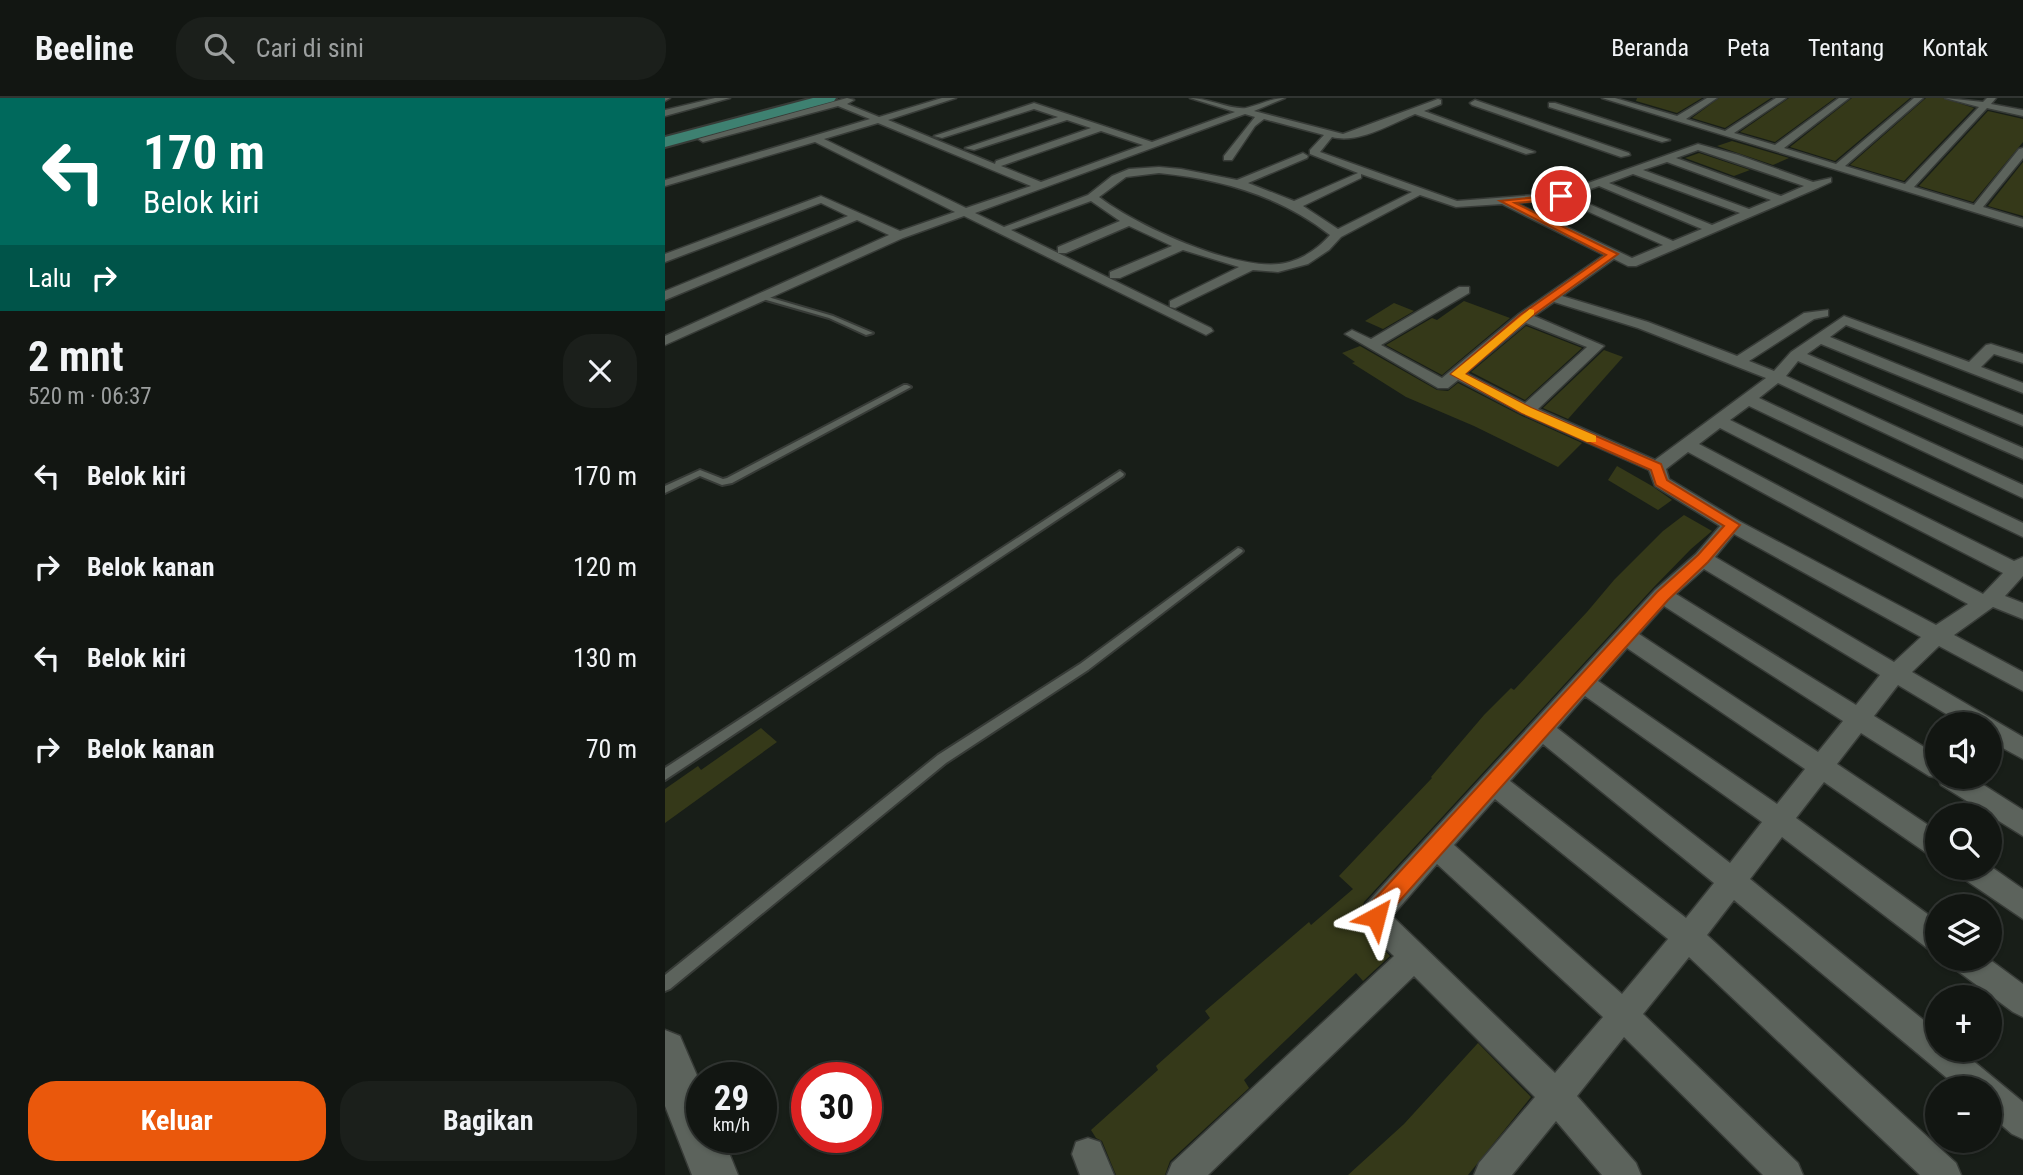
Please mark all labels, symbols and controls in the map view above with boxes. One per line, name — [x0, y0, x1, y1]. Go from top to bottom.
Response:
search box — [176, 17, 666, 80]
text: Beeline — [35, 29, 134, 68]
icon: search — [200, 29, 238, 67]
text: Cari di sini — [256, 33, 364, 63]
text: Beranda — [1611, 34, 1689, 62]
text: Peta — [1727, 34, 1770, 62]
text: Tentang — [1808, 34, 1884, 62]
text: Kontak — [1922, 34, 1988, 62]
text: 170 m — [143, 124, 265, 181]
icon: left — [28, 126, 119, 217]
pin — [1531, 166, 1591, 226]
icon: arrive — [1542, 177, 1580, 215]
text: Belok kiri — [143, 183, 260, 221]
icon: right — [85, 259, 123, 297]
text: Lalu — [28, 263, 71, 293]
text: 2 mnt — [28, 332, 124, 381]
button: close — [563, 334, 637, 408]
text: 520 m · 06:37 — [28, 383, 152, 410]
icon: left — [28, 457, 66, 495]
text: Belok kiri — [87, 461, 186, 491]
text: 170 m — [573, 461, 637, 491]
icon: right — [28, 548, 66, 586]
text: Belok kanan — [87, 552, 214, 582]
text: 120 m — [573, 552, 637, 582]
icon: left — [28, 639, 66, 677]
text: Belok kiri — [87, 643, 186, 673]
text: 130 m — [573, 643, 637, 673]
map controls — [1925, 712, 2002, 1153]
button: sound — [1925, 712, 2002, 789]
icon: right — [28, 730, 66, 768]
text: Belok kanan — [87, 734, 214, 764]
text: 70 m — [586, 734, 637, 764]
button: search — [1925, 803, 2002, 880]
position arrow — [1339, 880, 1413, 954]
button: layers — [1925, 894, 2002, 971]
button: + — [1925, 985, 2002, 1062]
speed limit sign: 30 — [791, 1062, 882, 1153]
button: − — [1925, 1076, 2002, 1153]
text: 29 — [714, 1078, 749, 1119]
button: Keluar — [28, 1081, 326, 1161]
button: Bagikan — [340, 1081, 637, 1161]
text: km/h — [713, 1114, 750, 1135]

